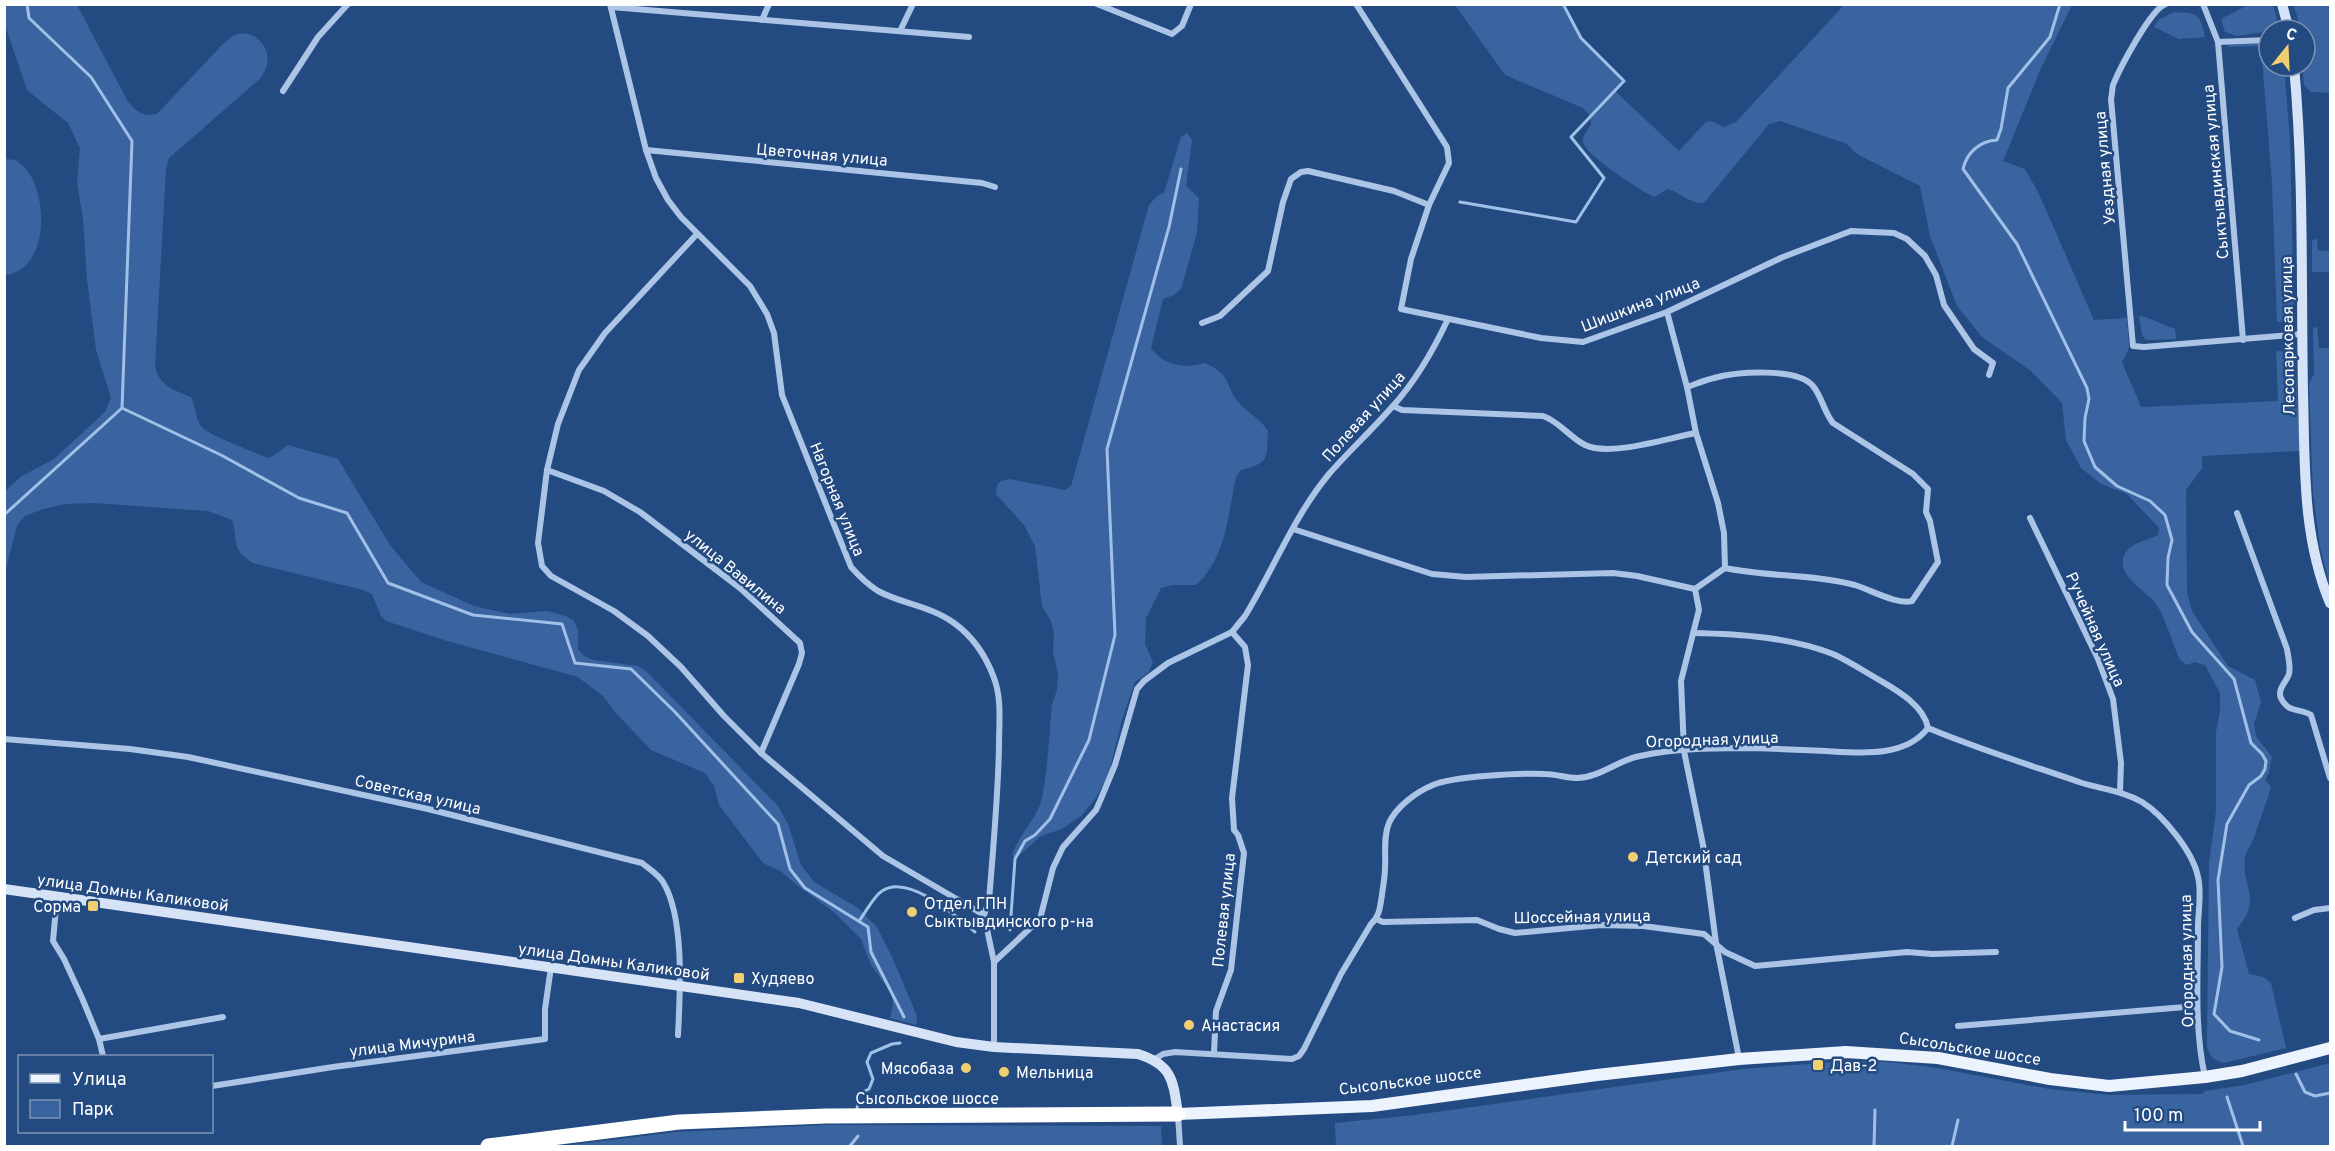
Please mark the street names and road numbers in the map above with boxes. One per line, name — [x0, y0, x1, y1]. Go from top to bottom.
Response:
street label: Сыктывдинская улица — [2199, 84, 2235, 260]
street label: Уездная улица — [2091, 110, 2121, 225]
street label: Цветочная улица — [755, 140, 888, 172]
street label: Лесопарковая улица — [2278, 256, 2300, 416]
street label: Шишкина улица — [1578, 274, 1703, 338]
street label: Полевая улица — [1319, 368, 1410, 467]
street label: Нагорная улица — [804, 440, 868, 560]
street label: улица Вавилина — [680, 526, 790, 620]
street label: Ручейная улица — [2060, 569, 2128, 690]
street label: Огородная улица — [1645, 729, 1779, 753]
street label: Советская улица — [353, 772, 483, 820]
street label: Полевая улица — [1209, 852, 1241, 968]
street label: улица Домны Каликовой — [36, 871, 230, 917]
street label: Огородная улица — [2177, 894, 2199, 1028]
street label: Шоссейная улица — [1513, 907, 1651, 929]
street label: улица Домны Каликовой — [517, 940, 711, 986]
street label: улица Мичурина — [348, 1027, 476, 1063]
street label: Сысольское шоссе — [1897, 1029, 2042, 1071]
street label: Сысольское шоссе — [1338, 1063, 1483, 1101]
street label: Сысольское шоссе — [855, 1090, 999, 1110]

